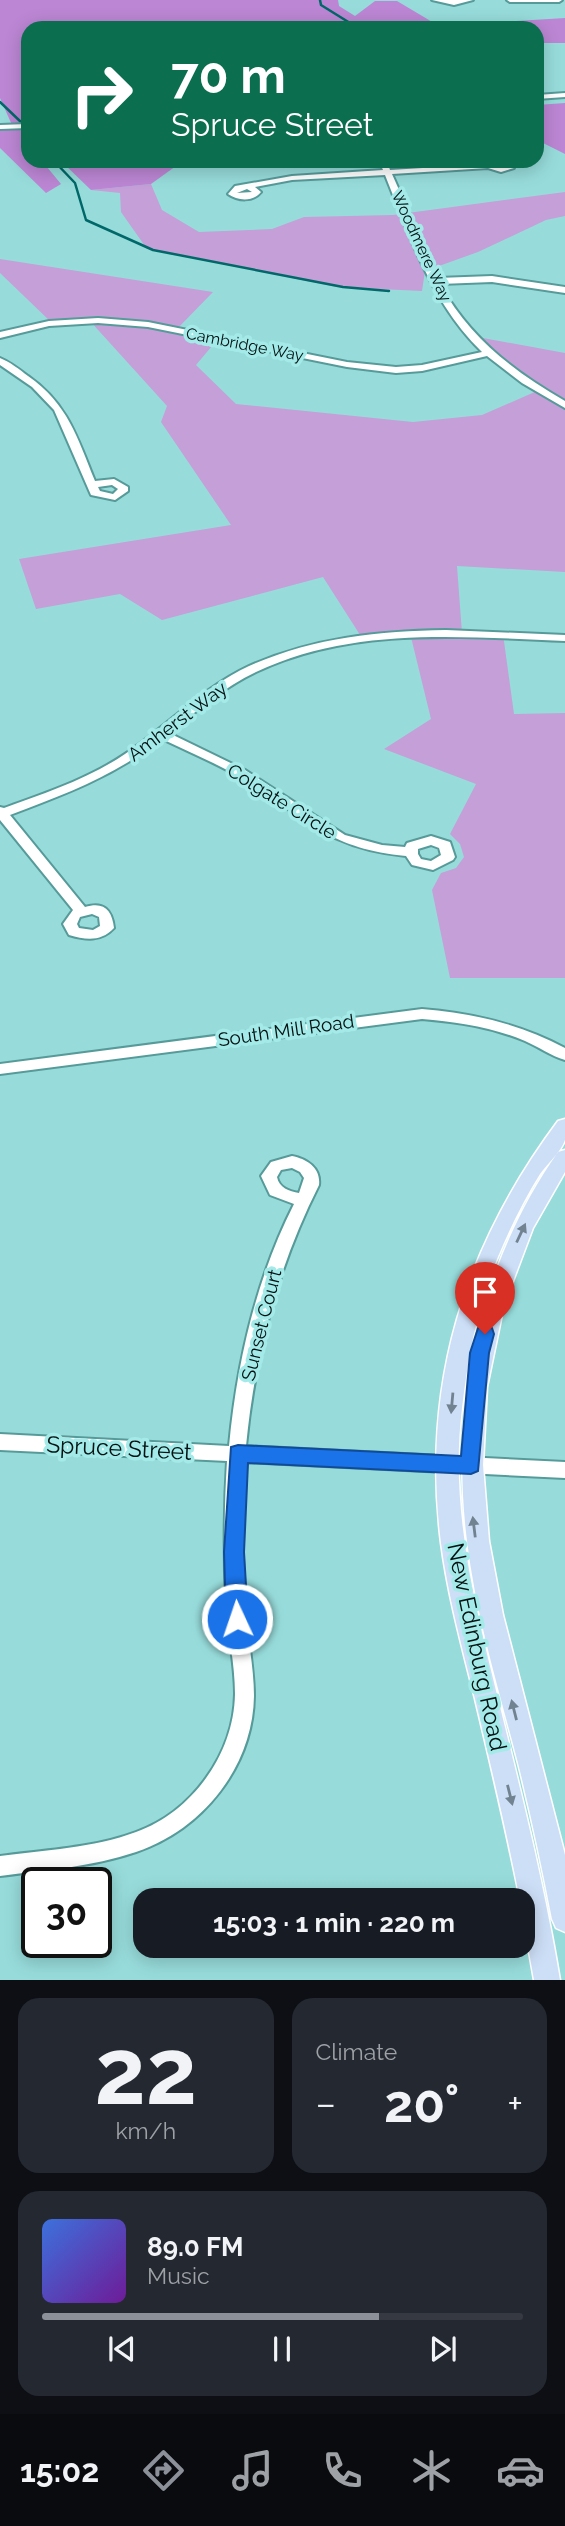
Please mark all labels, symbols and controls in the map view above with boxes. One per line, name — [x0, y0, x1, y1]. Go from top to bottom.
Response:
text: 70 m — [171, 47, 286, 104]
icon: right — [56, 49, 147, 140]
text: Spruce Street — [171, 106, 373, 143]
street label: Woodmere Way — [388, 188, 456, 305]
street label: Cambridge Way — [185, 324, 306, 365]
street label: Amherst Way — [123, 677, 231, 765]
street label: Colgate Circle — [224, 759, 340, 843]
street label: South Mill Road — [216, 1010, 356, 1050]
one-way arrow — [515, 1223, 526, 1243]
pin — [455, 1262, 515, 1334]
street label: Sunset Court — [237, 1266, 286, 1383]
icon: arrive — [466, 1273, 504, 1311]
one-way arrow — [446, 1392, 457, 1414]
street label: Spruce Street — [46, 1430, 193, 1465]
one-way arrow — [469, 1516, 480, 1538]
street label: New Edinburg Road — [442, 1540, 513, 1753]
position arrow — [200, 1582, 274, 1656]
one-way arrow — [508, 1699, 519, 1721]
one-way arrow — [505, 1784, 516, 1806]
speed limit sign: 30 — [21, 1867, 112, 1958]
text: 15:03 · 1 min · 220 m — [213, 1908, 455, 1938]
text: 22 — [94, 2018, 197, 2125]
text: Climate — [316, 2038, 397, 2065]
text: 20° — [384, 2073, 459, 2134]
text: − — [316, 2081, 336, 2126]
text: + — [507, 2081, 523, 2126]
text: km/h — [115, 2117, 176, 2144]
text: 89.0 FM — [147, 2232, 244, 2262]
text: Music — [147, 2262, 210, 2289]
icon: previous — [103, 2330, 141, 2368]
icon: pause — [263, 2330, 301, 2368]
icon: next — [424, 2330, 462, 2368]
icon: directions — [139, 2446, 188, 2495]
icon: music — [228, 2446, 277, 2495]
icon: phone — [318, 2446, 367, 2495]
icon: climate — [407, 2446, 456, 2495]
icon: car — [496, 2446, 545, 2495]
text: 15:02 — [20, 2452, 99, 2489]

